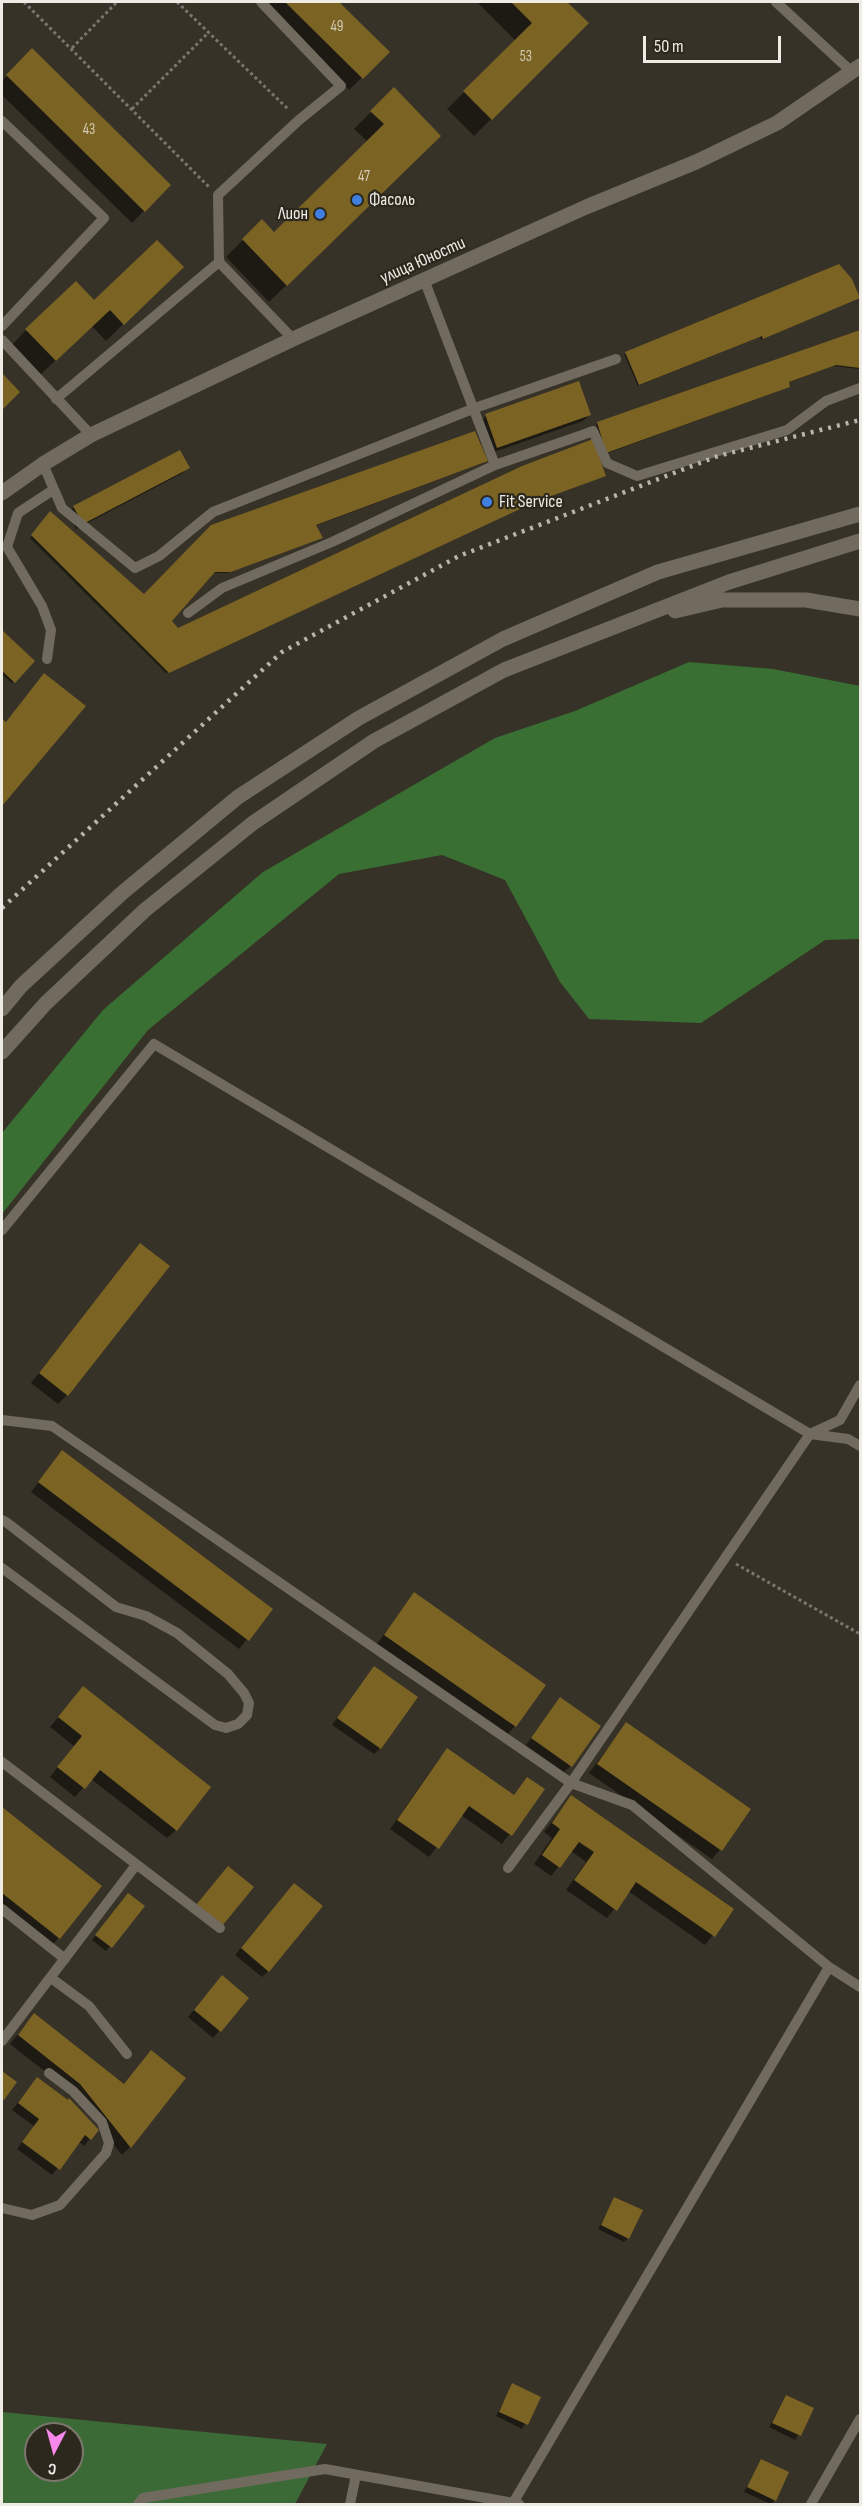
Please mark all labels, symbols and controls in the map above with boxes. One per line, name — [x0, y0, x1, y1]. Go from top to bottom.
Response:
house number: 49 — [331, 18, 343, 36]
scale bar — [646, 24, 784, 62]
text: 50 m — [654, 36, 684, 57]
house number: 53 — [520, 48, 532, 66]
house number: 43 — [83, 121, 95, 139]
house number: 47 — [358, 168, 370, 186]
place label: Фасоль — [369, 189, 415, 211]
marker: Фасоль — [350, 193, 364, 207]
place label: Лион — [278, 203, 308, 225]
marker: Лион — [313, 207, 327, 221]
street label: улица Юности — [377, 233, 469, 289]
place label: Fit Service — [499, 491, 563, 513]
marker: Fit Service — [480, 495, 494, 509]
north arrow — [24, 2422, 84, 2482]
text: С — [47, 2459, 57, 2478]

